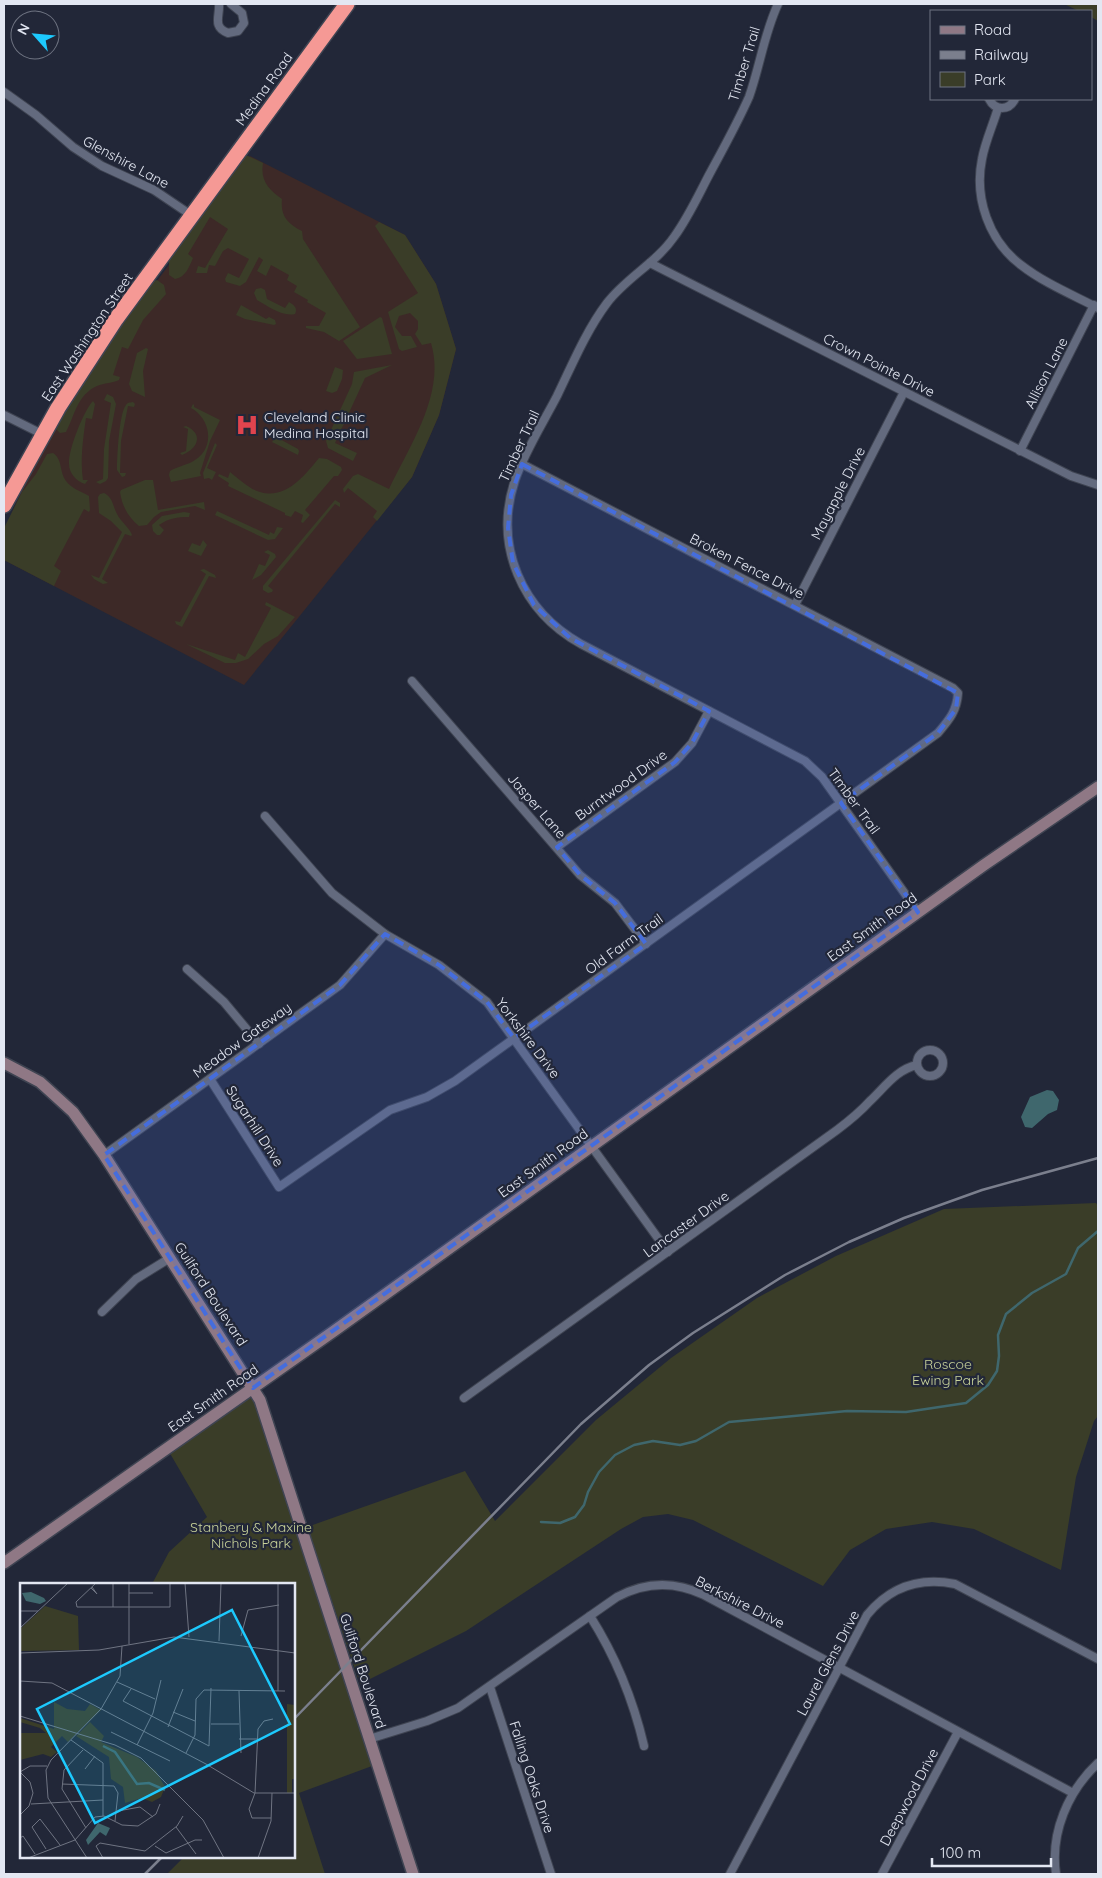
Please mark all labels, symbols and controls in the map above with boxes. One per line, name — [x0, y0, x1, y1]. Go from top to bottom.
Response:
north arrow — [10, 10, 60, 60]
legend — [930, 10, 1092, 100]
text: N — [13, 20, 34, 38]
text: Road — [974, 20, 1011, 39]
street label: Timber Trail — [724, 24, 764, 104]
text: Railway — [974, 45, 1029, 64]
street label: Medina Road — [231, 49, 297, 129]
text: Park — [974, 70, 1006, 89]
street label: Glenshire Lane — [80, 132, 172, 192]
street label: East Washington Street — [37, 269, 137, 405]
street label: Crown Pointe Drive — [820, 329, 938, 401]
street label: Allison Lane — [1020, 334, 1072, 412]
street label: Timber Trail — [494, 407, 544, 485]
place label: Cleveland Clinic Medina Hospital — [264, 408, 368, 442]
hospital icon: Cleveland Clinic Medina Hospital — [234, 412, 260, 438]
street label: Mayapple Drive — [807, 443, 869, 543]
street label: Broken Fence Drive — [687, 529, 807, 603]
street label: Burntwood Drive — [571, 746, 671, 824]
street label: Timber Trail — [824, 764, 884, 838]
street label: Jasper Lane — [504, 770, 570, 842]
street label: East Smith Road — [824, 888, 920, 966]
street label: Old Farm Trail — [582, 910, 666, 978]
street label: Yorkshire Drive — [492, 994, 564, 1082]
street label: Meadow Gateway — [189, 998, 295, 1082]
street label: Sugarhill Drive — [222, 1082, 288, 1170]
street label: East Smith Road — [495, 1124, 591, 1202]
street label: Lancaster Drive — [640, 1187, 733, 1261]
street label: Guilford Boulevard — [171, 1239, 251, 1349]
park label: Roscoe Ewing Park — [912, 1355, 984, 1389]
street label: East Smith Road — [164, 1360, 262, 1436]
park label: Stanbery & Maxine Nichols Park — [190, 1518, 312, 1552]
street label: Berkshire Drive — [692, 1572, 788, 1632]
inset map — [20, 1583, 295, 1858]
street label: Laurel Glens Drive — [793, 1607, 863, 1719]
street label: Guilford Boulevard — [336, 1611, 390, 1731]
street label: Falling Oaks Drive — [505, 1719, 559, 1835]
street label: Deepwood Drive — [876, 1745, 942, 1849]
scale bar — [932, 1836, 1051, 1868]
text: 100 m — [940, 1843, 981, 1862]

